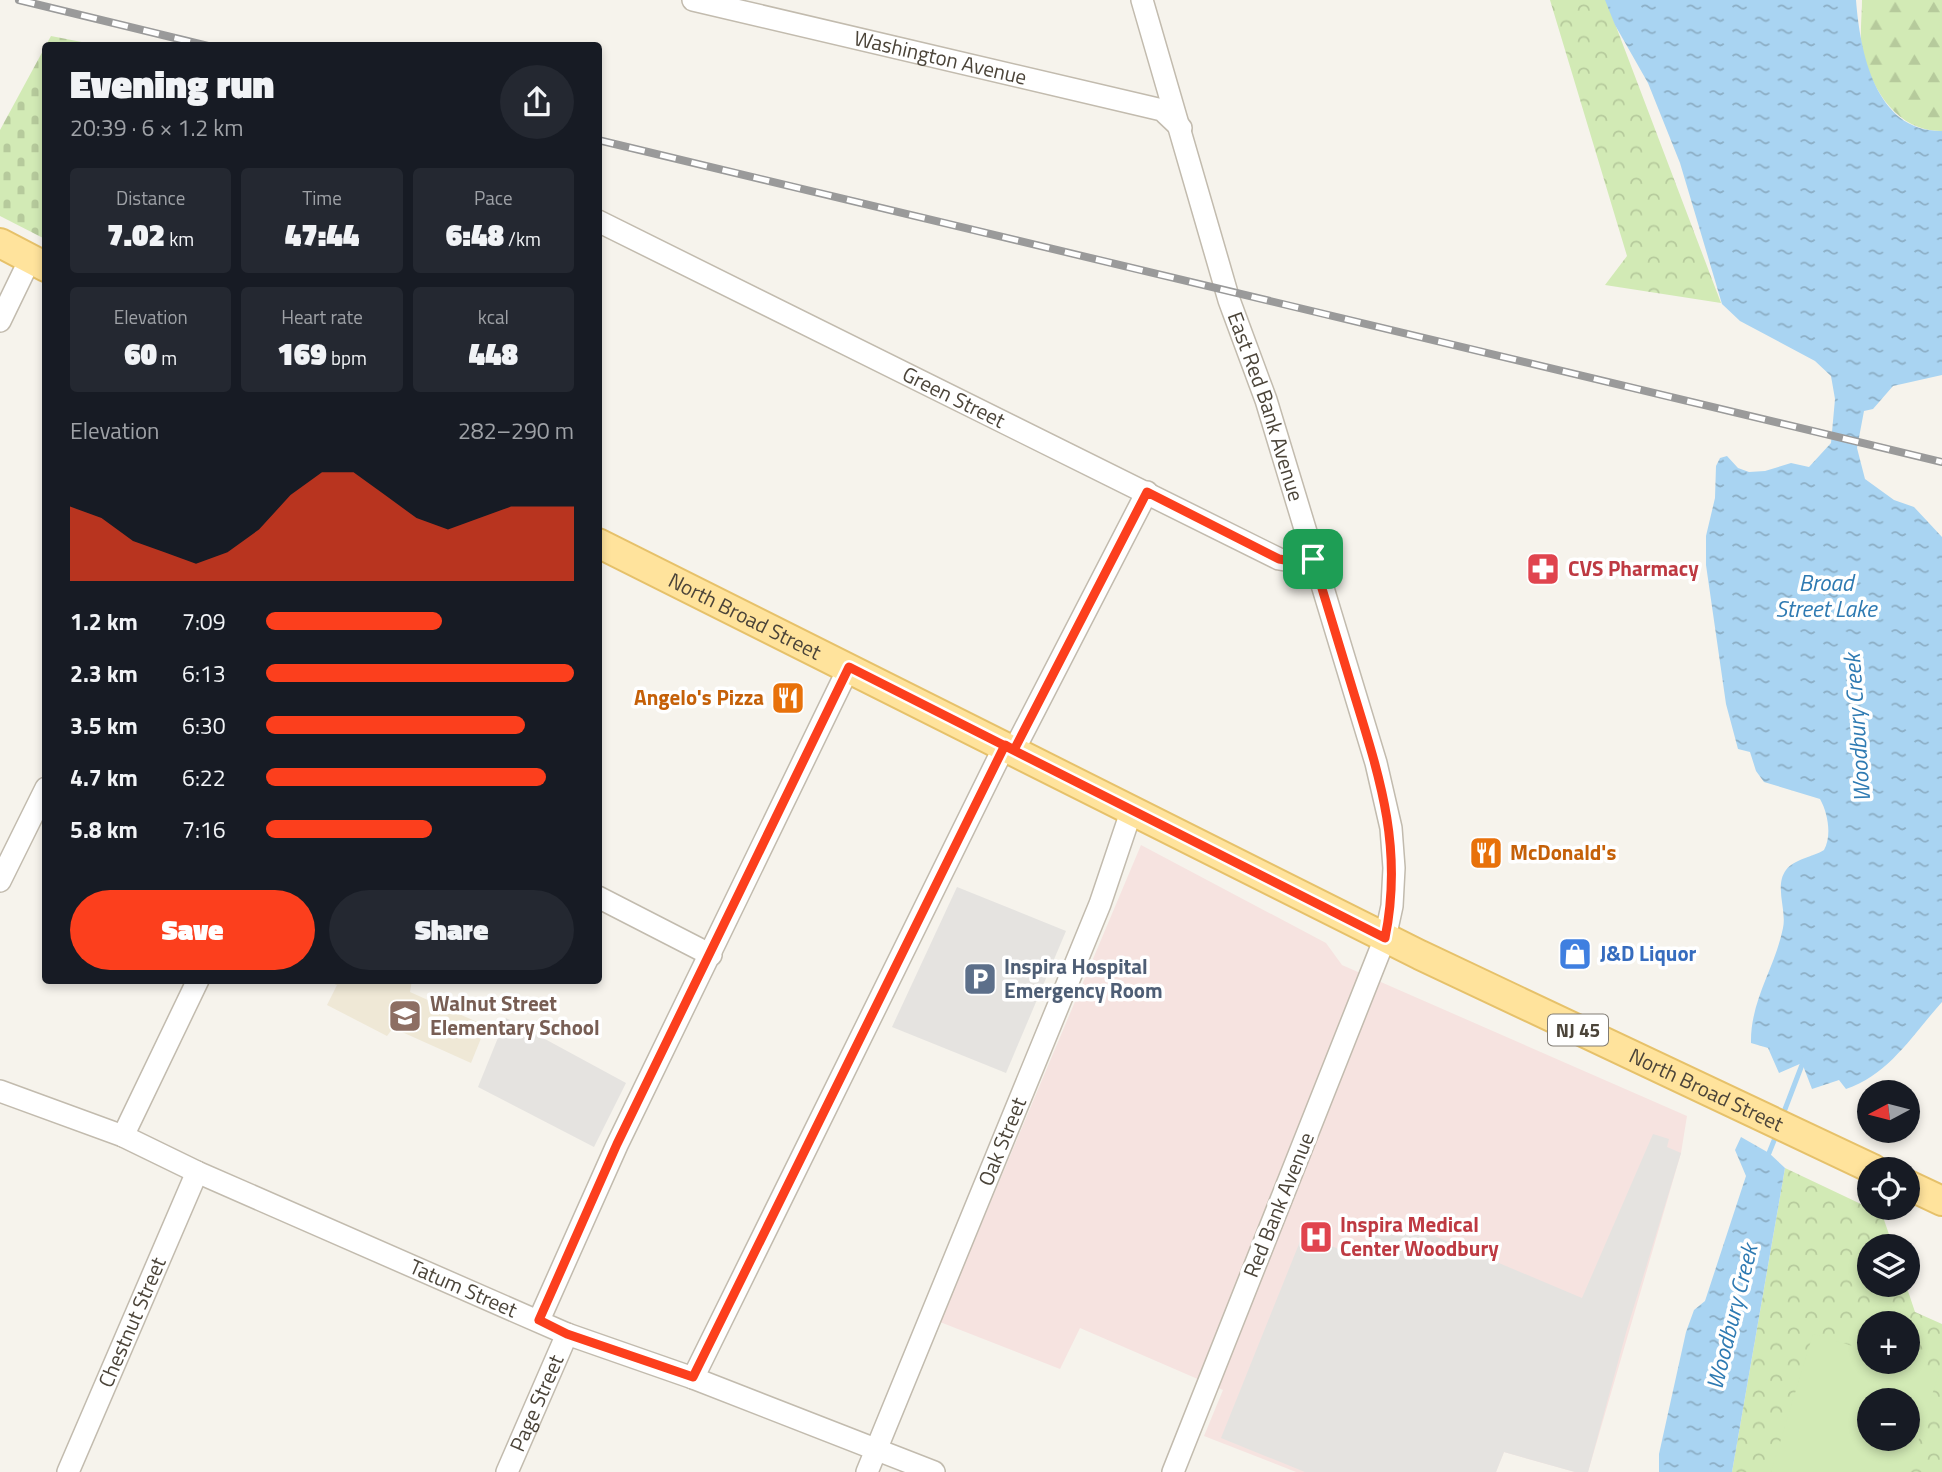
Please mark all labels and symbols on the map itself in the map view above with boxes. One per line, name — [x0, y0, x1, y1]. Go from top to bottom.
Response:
street label: Washington Avenue — [851, 21, 1030, 93]
street label: East Red Bank Avenue — [1220, 307, 1313, 505]
street label: Green Street — [897, 358, 1012, 436]
pin — [1283, 529, 1343, 589]
pharmacy icon: CVS Pharmacy — [1524, 550, 1562, 588]
place label: CVS Pharmacy — [1568, 552, 1699, 584]
street label: North Broad Street — [663, 564, 828, 668]
water label: Broad Street Lake — [1775, 565, 1878, 626]
water label: Woodbury Creek — [1834, 650, 1879, 803]
restaurant icon: Angelo's Pizza — [769, 679, 807, 717]
place label: Angelo's Pizza — [634, 681, 764, 713]
restaurant icon: McDonald's — [1467, 834, 1505, 872]
place label: McDonald's — [1510, 836, 1616, 868]
shop icon: J&D Liquor — [1556, 935, 1594, 973]
place label: J&D Liquor — [1600, 937, 1697, 969]
place label: Inspira Hospital Emergency Room — [1004, 950, 1163, 1006]
parking icon: Inspira Hospital Emergency Room — [961, 960, 999, 998]
place label: Walnut Street Elementary School — [430, 987, 600, 1043]
school or university icon: Walnut Street Elementary School — [386, 997, 424, 1035]
road number: NJ 45 — [1548, 1014, 1608, 1046]
street label: North Broad Street — [1624, 1039, 1790, 1140]
north arrow — [1857, 1080, 1920, 1143]
street label: Oak Street — [969, 1092, 1034, 1191]
street label: Red Bank Avenue — [1234, 1127, 1322, 1282]
place label: Inspira Medical Center Woodbury — [1340, 1208, 1499, 1264]
hospital icon: Inspira Medical Center Woodbury — [1297, 1218, 1335, 1256]
water label: Woodbury Creek — [1697, 1238, 1767, 1393]
street label: Tatum Street — [405, 1250, 523, 1326]
street label: Chestnut Street — [89, 1251, 174, 1392]
street label: Page Street — [501, 1349, 571, 1456]

